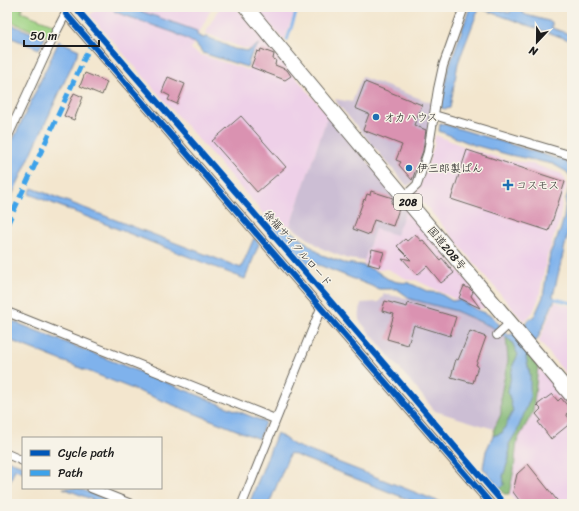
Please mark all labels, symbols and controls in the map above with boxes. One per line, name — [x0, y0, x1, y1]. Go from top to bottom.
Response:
scale bar — [24, 22, 99, 48]
north arrow — [517, 22, 557, 62]
text: 50 m — [30, 25, 57, 47]
text: N — [526, 40, 541, 61]
place label: オカハウス — [384, 108, 438, 127]
marker: オカハウス — [371, 112, 381, 122]
place label: 伊三郎製ぱん — [417, 159, 483, 178]
marker: 伊三郎製ぱん — [404, 163, 414, 173]
place label: コスモス — [516, 176, 559, 195]
marker: コスモス — [503, 180, 513, 190]
road number: 208 — [394, 194, 422, 210]
street label: 徐福サイクルロード — [259, 205, 337, 291]
street label: 国道208号 — [422, 222, 471, 275]
legend — [22, 437, 162, 489]
text: Cycle path — [58, 442, 114, 464]
text: Path — [58, 462, 83, 484]

